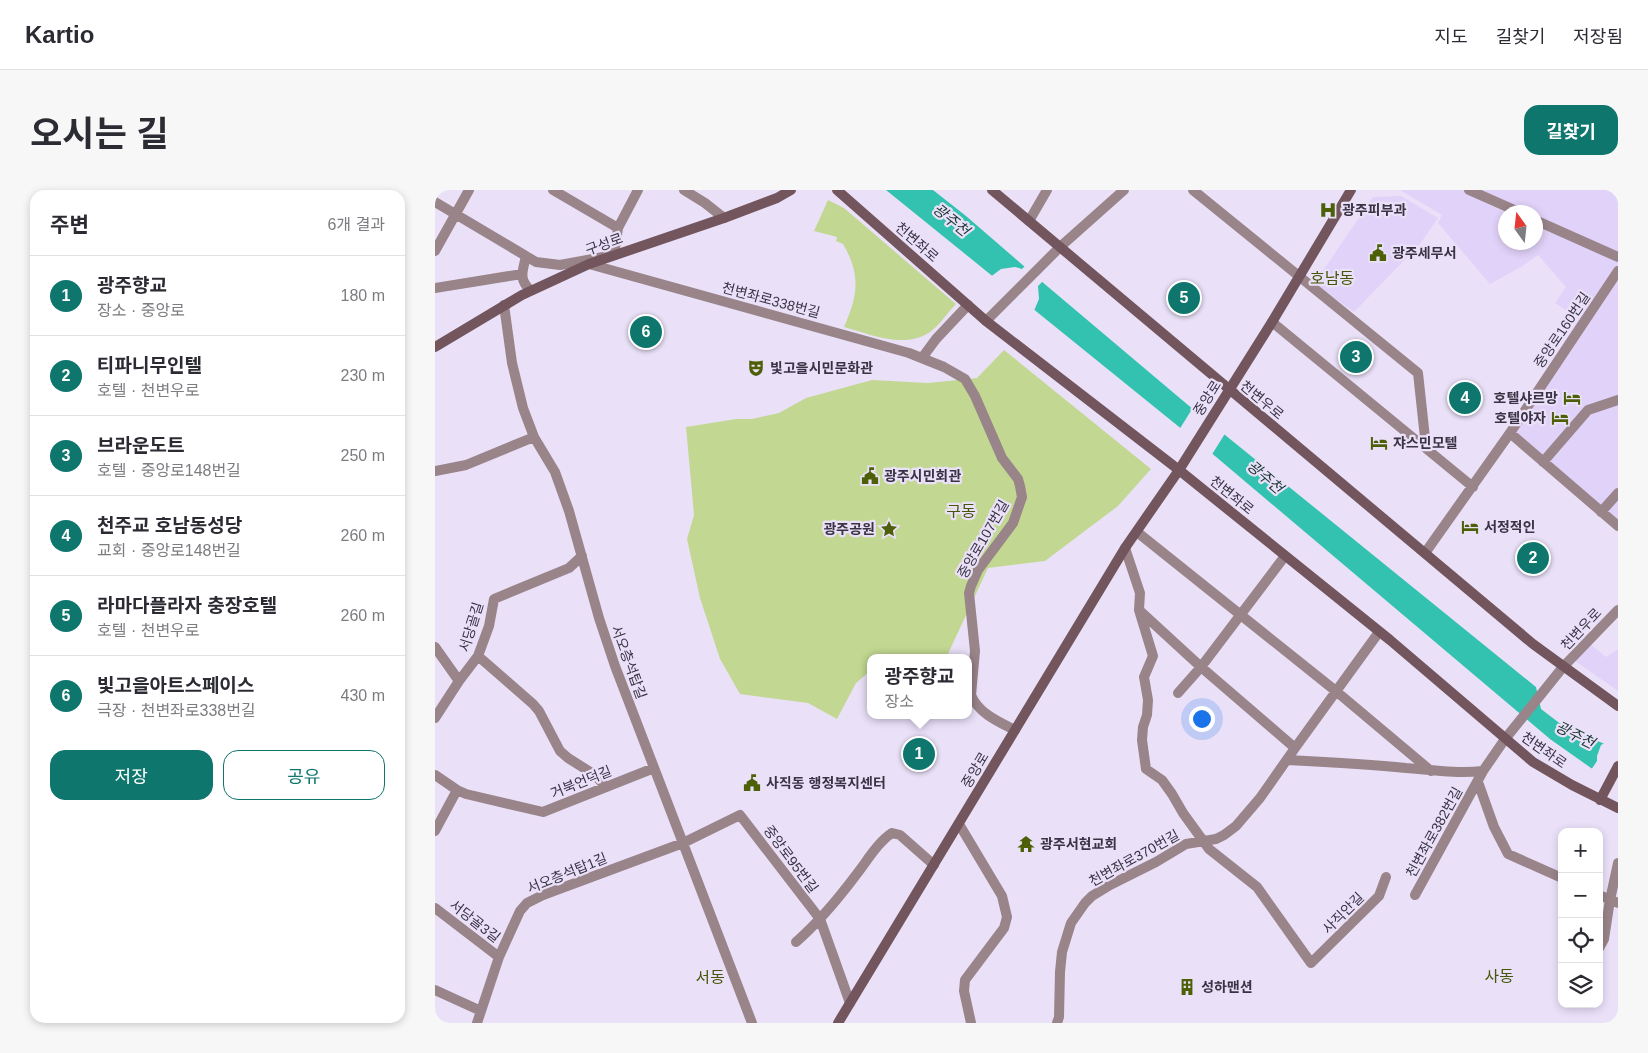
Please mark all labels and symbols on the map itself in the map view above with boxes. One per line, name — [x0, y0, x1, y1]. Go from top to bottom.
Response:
water label: 광주천 — [930, 200, 974, 241]
hospital icon: 광주피부과 — [1318, 200, 1338, 220]
place label: 광주피부과 — [1342, 202, 1407, 218]
north arrow — [1498, 205, 1543, 250]
street label: 천변좌로 — [892, 219, 942, 265]
street label: 구성로 — [583, 230, 625, 258]
public building icon: 광주세무서 — [1368, 243, 1388, 263]
place label: 광주세무서 — [1392, 245, 1456, 261]
district label: 호남동 — [1310, 270, 1354, 287]
street label: 천변좌로338번길 — [720, 279, 822, 321]
pin: 5 — [1168, 279, 1200, 317]
street label: 중앙로160번길 — [1531, 289, 1593, 371]
pin: 6 — [630, 313, 662, 351]
pin: 3 — [1340, 338, 1372, 376]
theatre icon: 빛고을시민문화관 — [746, 358, 766, 378]
place label: 빛고을시민문화관 — [770, 360, 873, 376]
street label: 중앙로 — [1190, 377, 1224, 419]
street label: 천변우로 — [1237, 377, 1287, 423]
pin: 4 — [1449, 379, 1481, 417]
hotel icon: 호텔샤르망 — [1562, 388, 1582, 408]
place label: 호텔샤르망 — [1494, 390, 1558, 406]
hotel icon: 호텔야자 — [1550, 408, 1570, 428]
place label: 호텔야자 — [1494, 410, 1546, 426]
hotel icon: 쟈스민모텔 — [1369, 433, 1389, 453]
place label: 쟈스민모텔 — [1393, 435, 1458, 451]
water label: 광주천 — [1244, 457, 1288, 498]
public building icon: 광주시민회관 — [860, 466, 880, 486]
place label: 광주시민회관 — [884, 468, 961, 484]
street label: 천변좌로 — [1207, 473, 1257, 518]
street label: 중앙로107번길 — [954, 497, 1012, 581]
district label: 구동 — [946, 503, 976, 520]
hotel icon: 서정적인 — [1460, 517, 1480, 537]
place icon: 광주공원 — [879, 519, 899, 539]
place label: 서정적인 — [1484, 519, 1536, 535]
place label: 광주공원 — [823, 521, 875, 537]
pin: 2 — [1517, 539, 1549, 577]
street label: 서당골길 — [456, 600, 486, 654]
street label: 천변우로 — [1558, 605, 1604, 653]
street label: 서오층석탑길 — [608, 623, 650, 701]
your location — [1189, 706, 1215, 732]
water label: 광주천 — [1553, 718, 1599, 753]
street label: 천변좌로 — [1518, 729, 1570, 771]
pin: 1 — [903, 735, 935, 773]
street label: 중앙로 — [958, 749, 992, 791]
street label: 거북언덕길 — [548, 763, 614, 801]
public building icon: 사직동 행정복지센터 — [742, 773, 762, 793]
place label: 사직동 행정복지센터 — [766, 775, 886, 791]
street label: 천변좌로382번길 — [1403, 784, 1465, 880]
street label: 중앙로95번길 — [761, 822, 821, 896]
street label: 천변좌로370번길 — [1086, 827, 1182, 889]
temple icon: 광주서현교회 — [1016, 834, 1036, 854]
place label: 광주서현교회 — [1040, 836, 1117, 852]
street label: 서오층석탑1길 — [525, 850, 609, 896]
street label: 사직안길 — [1319, 889, 1367, 937]
street label: 서당골3길 — [447, 896, 503, 946]
district label: 사동 — [1484, 968, 1514, 985]
district label: 서동 — [695, 969, 725, 986]
building icon: 성하맨션 — [1177, 977, 1197, 997]
place label: 성하맨션 — [1201, 979, 1253, 995]

